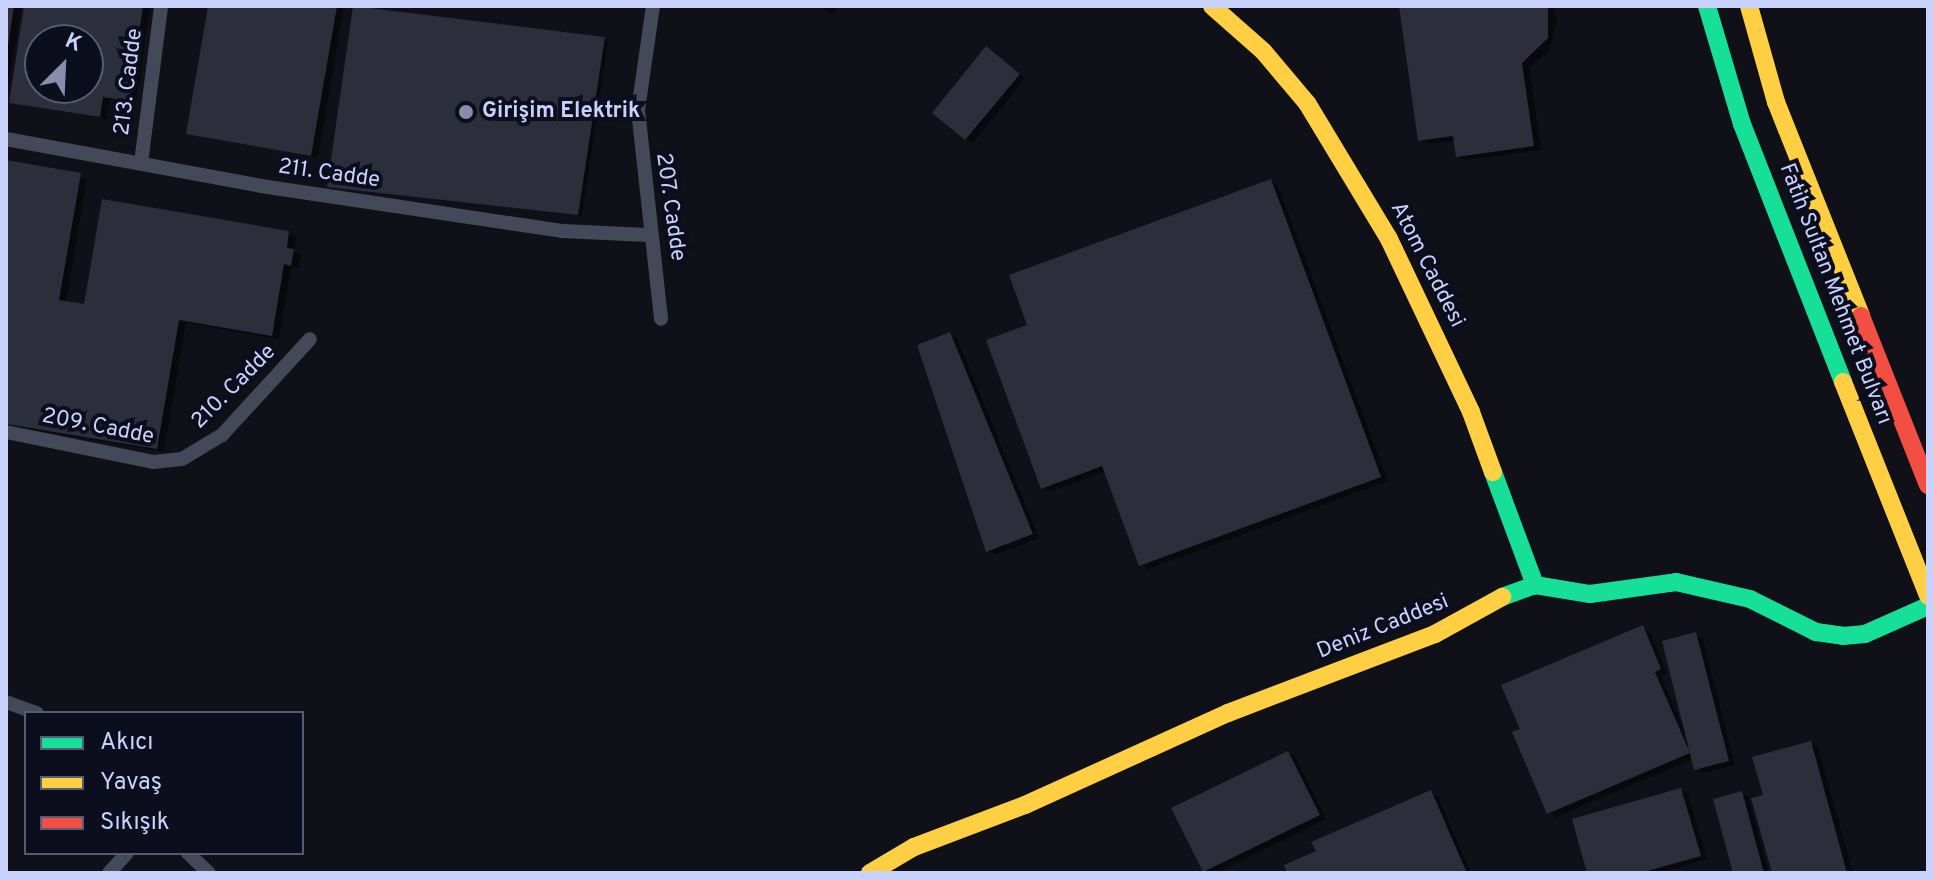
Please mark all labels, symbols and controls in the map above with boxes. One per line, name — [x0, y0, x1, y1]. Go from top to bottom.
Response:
north arrow — [24, 24, 104, 104]
street label: 213. Cadde — [109, 27, 149, 137]
text: K — [61, 28, 86, 59]
place label: Girişim Elektrik — [482, 99, 640, 125]
marker: Girişim Elektrik — [457, 103, 475, 121]
street label: 207. Cadde — [649, 151, 691, 263]
street label: 211. Cadde — [276, 154, 382, 194]
street label: Fatih Sultan Mehmet Bulvarı — [1773, 160, 1897, 428]
street label: Atom Caddesi — [1384, 198, 1470, 332]
street label: 210. Cadde — [186, 339, 282, 435]
street label: 209. Cadde — [40, 403, 156, 451]
street label: Deniz Caddesi — [1313, 589, 1453, 665]
legend — [24, 711, 304, 855]
text: Akıcı — [100, 728, 153, 758]
text: Yavaş — [100, 768, 162, 798]
text: Sıkışık — [100, 808, 170, 838]

